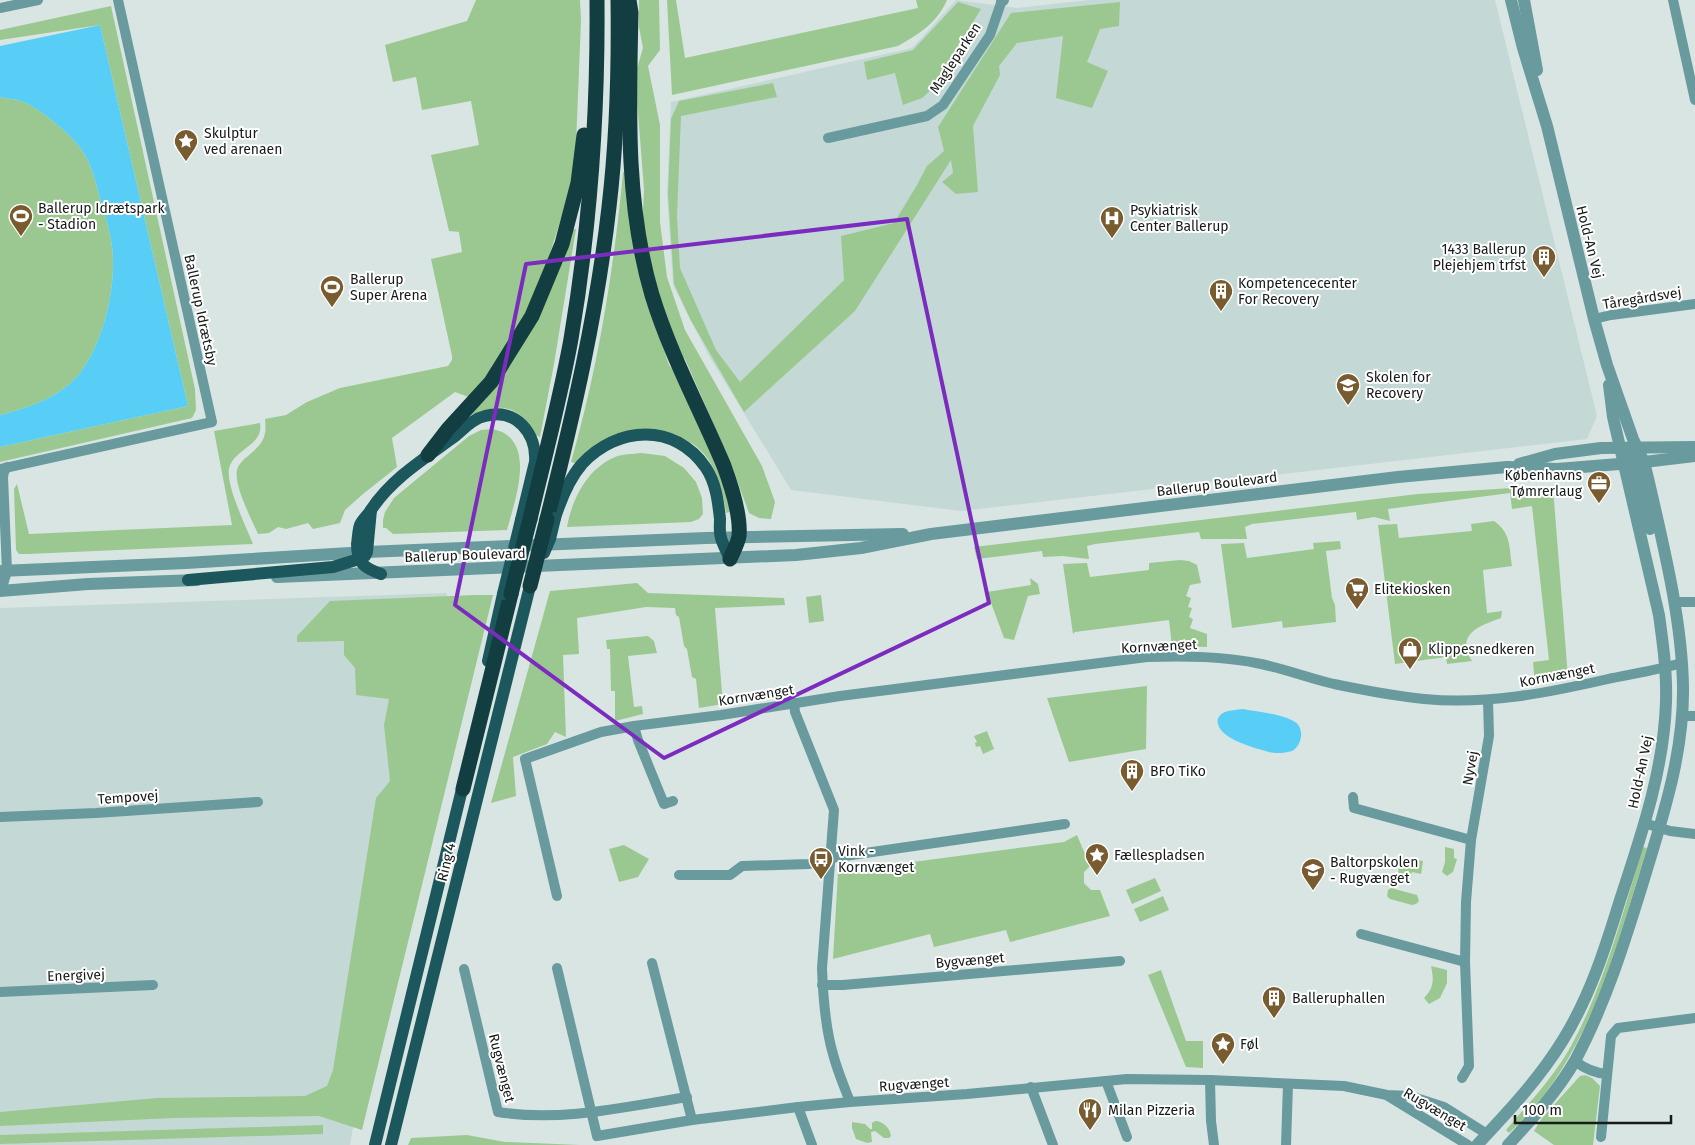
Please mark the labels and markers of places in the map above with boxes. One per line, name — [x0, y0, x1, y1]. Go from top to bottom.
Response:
place label: Skulptur ved arenaen — [204, 125, 282, 158]
place icon: Skulptur ved arenaen — [173, 128, 199, 162]
place label: Ballerup Idrætspark - Stadion — [38, 200, 165, 233]
place label: Psykiatrisk Center Ballerup — [1130, 202, 1229, 235]
sports icon: Ballerup Idrætspark - Stadion — [8, 203, 34, 237]
hospital icon: Psykiatrisk Center Ballerup — [1099, 205, 1125, 239]
place label: 1433 Ballerup Plejehjem trfst — [1433, 241, 1527, 274]
building icon: 1433 Ballerup Plejehjem trfst — [1531, 244, 1557, 278]
place label: Ballerup Super Arena — [350, 271, 427, 304]
sports icon: Ballerup Super Arena — [319, 274, 345, 308]
place label: Kompetencecenter For Recovery — [1238, 275, 1358, 308]
building icon: Kompetencecenter For Recovery — [1208, 278, 1234, 312]
place label: Skolen for Recovery — [1366, 369, 1431, 402]
school or university icon: Skolen for Recovery — [1335, 372, 1361, 406]
place label: Københavns Tømrerlaug — [1504, 467, 1583, 500]
office icon: Københavns Tømrerlaug — [1586, 470, 1612, 504]
supermarket icon: Elitekiosken — [1344, 576, 1370, 610]
place label: Elitekiosken — [1374, 581, 1451, 598]
shop icon: Klippesnedkeren — [1397, 636, 1423, 670]
place label: Klippesnedkeren — [1428, 641, 1535, 658]
building icon: BFO TiKo — [1119, 758, 1145, 792]
place label: BFO TiKo — [1150, 763, 1206, 780]
place icon: Fællespladsen — [1084, 842, 1110, 876]
place label: Vink - Kornvænget — [838, 843, 915, 876]
bus stop icon: Vink - Kornvænget — [808, 846, 834, 880]
place label: Fællespladsen — [1114, 847, 1205, 864]
place label: Baltorpskolen - Rugvænget — [1330, 854, 1418, 887]
school or university icon: Baltorpskolen - Rugvænget — [1300, 857, 1326, 891]
building icon: Balleruphallen — [1261, 985, 1287, 1019]
place label: Balleruphallen — [1292, 990, 1385, 1007]
place icon: Føl — [1210, 1031, 1236, 1065]
place label: Føl — [1240, 1036, 1259, 1053]
restaurant icon: Milan Pizzeria — [1077, 1097, 1103, 1131]
place label: Milan Pizzeria — [1108, 1102, 1195, 1119]

